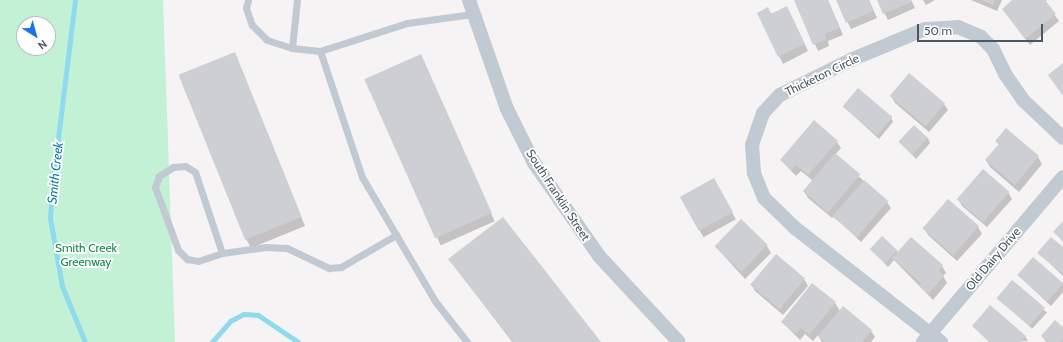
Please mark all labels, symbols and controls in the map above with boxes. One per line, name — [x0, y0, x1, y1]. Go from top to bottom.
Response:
north arrow — [16, 16, 56, 56]
scale bar — [919, 16, 1045, 42]
text: 50 m — [924, 23, 952, 38]
text: N — [35, 37, 50, 53]
street label: Thicketon Circle — [783, 51, 861, 99]
water label: Smith Creek — [44, 141, 66, 205]
street label: South Franklin Street — [523, 147, 593, 243]
street label: Old Dairy Drive — [963, 225, 1023, 293]
park label: Smith Creek Greenway — [55, 241, 117, 269]

